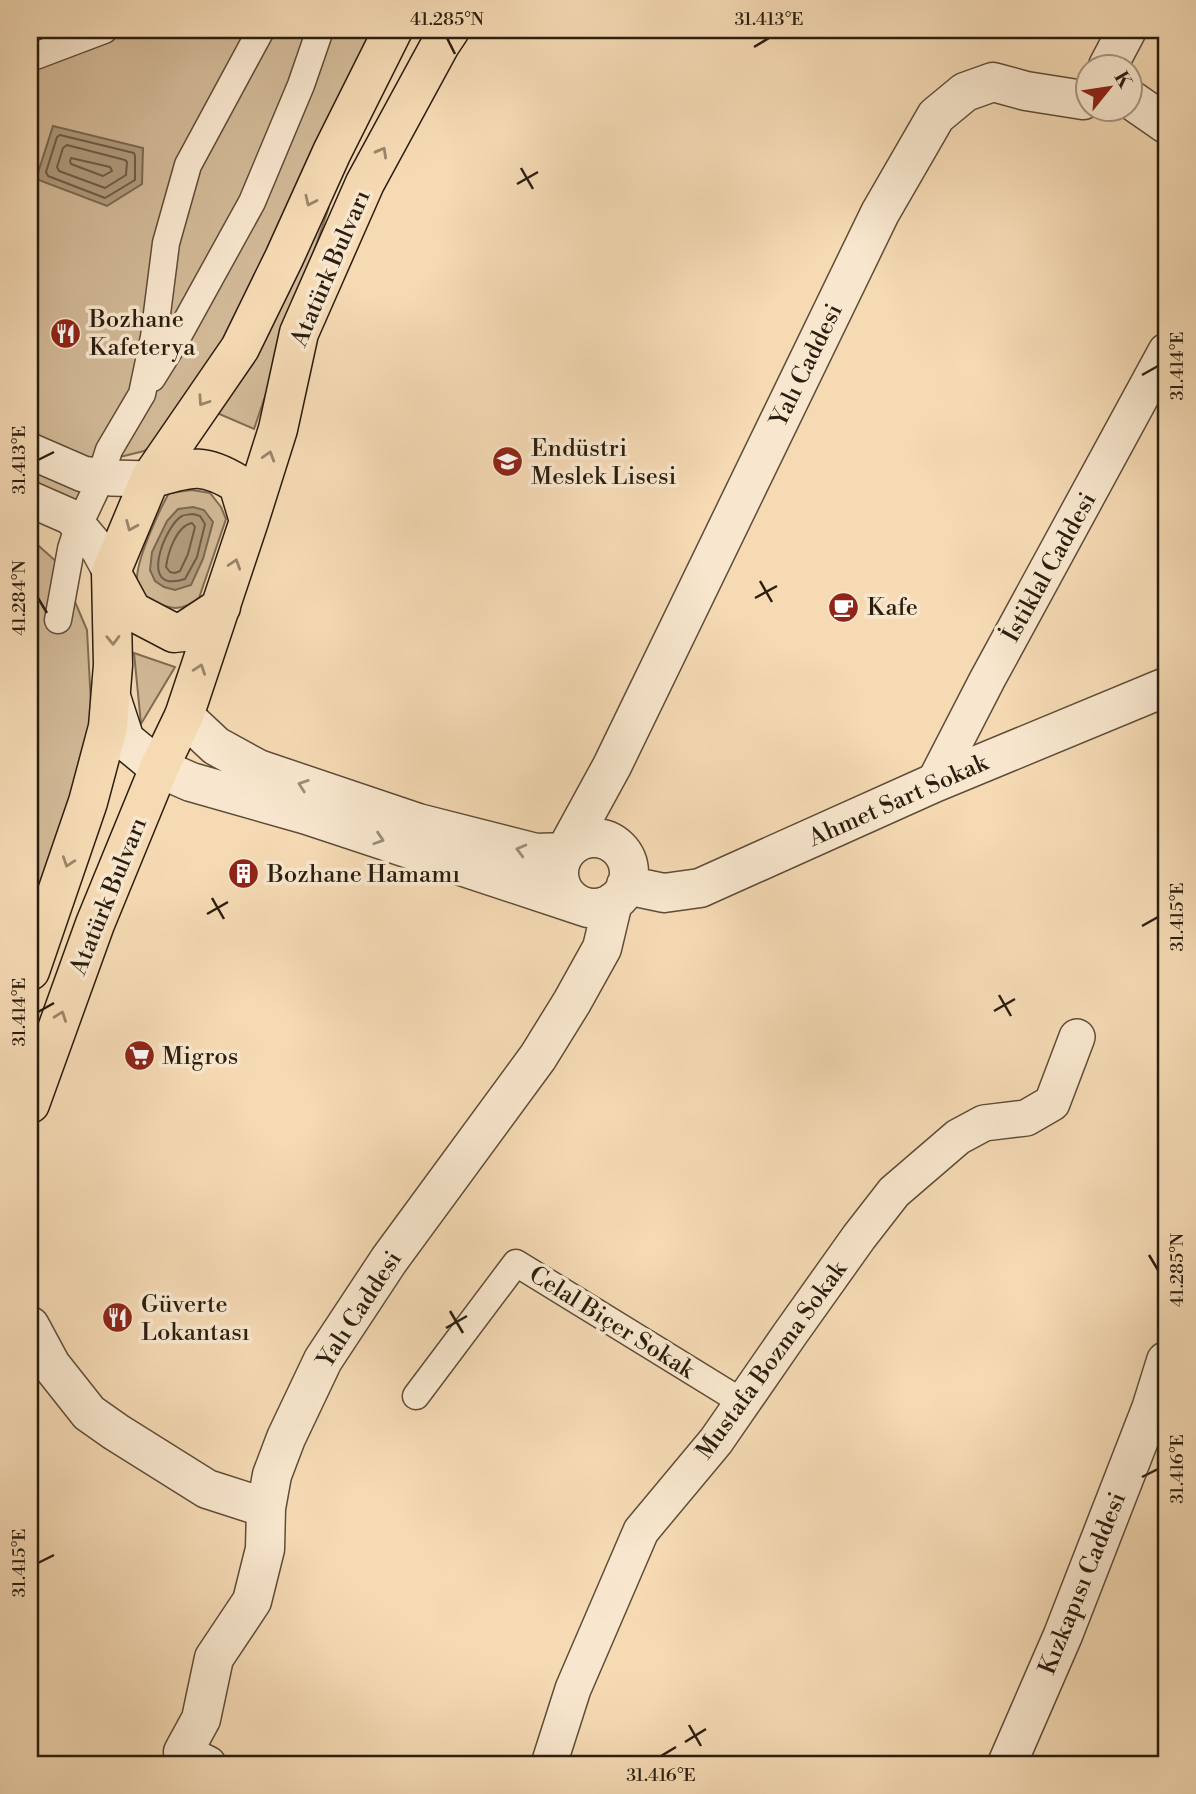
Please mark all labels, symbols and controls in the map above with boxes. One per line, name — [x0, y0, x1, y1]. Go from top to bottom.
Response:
text: 41.285°N — [410, 8, 485, 31]
text: 31.413°E — [735, 8, 804, 31]
north arrow — [1074, 52, 1144, 122]
text: K — [1109, 67, 1137, 93]
one-way arrow — [374, 147, 387, 159]
street label: Atatürk Bulvarı — [284, 185, 377, 352]
one-way arrow — [304, 194, 318, 206]
street label: Yalı Caddesi — [763, 299, 850, 434]
place label: Bozhane Kafeterya — [88, 305, 196, 363]
restaurant icon: Bozhane Kafeterya — [49, 316, 83, 350]
text: 31.414°E — [1166, 331, 1189, 401]
one-way arrow — [198, 394, 211, 407]
text: 31.413°E — [8, 426, 31, 495]
place label: Endüstri Meslek Lisesi — [531, 434, 676, 492]
school or university icon: Endüstri Meslek Lisesi — [491, 445, 525, 479]
one-way arrow — [261, 450, 276, 462]
street label: İstiklal Caddesi — [996, 487, 1103, 648]
one-way arrow — [125, 519, 139, 531]
one-way arrow — [227, 558, 241, 571]
text: 41.284°N — [8, 560, 31, 636]
cafe icon: Kafe — [827, 590, 861, 624]
place label: Kafe — [867, 593, 918, 623]
one-way arrow — [105, 635, 120, 646]
one-way arrow — [192, 663, 206, 675]
street label: Ahmet Sart Sokak — [803, 747, 994, 854]
one-way arrow — [298, 779, 310, 793]
street label: Atatürk Bulvarı — [63, 813, 154, 981]
one-way arrow — [373, 831, 385, 845]
one-way arrow — [516, 844, 528, 858]
one-way arrow — [61, 855, 76, 867]
building icon: Bozhane Hamamı — [227, 857, 261, 891]
place label: Bozhane Hamamı — [266, 860, 460, 890]
text: 31.415°E — [1166, 883, 1189, 951]
text: 31.414°E — [8, 977, 31, 1047]
one-way arrow — [53, 1011, 67, 1023]
supermarket icon: Migros — [122, 1039, 156, 1073]
place label: Migros — [162, 1042, 238, 1072]
text: 41.285°N — [1166, 1232, 1189, 1307]
street label: Yalı Caddesi — [310, 1246, 409, 1375]
street label: Mustafa Bozma Sokak — [690, 1254, 855, 1466]
street label: Celal Biçer Sokak — [523, 1260, 701, 1387]
place label: Güverte Lokantası — [141, 1290, 250, 1348]
restaurant icon: Güverte Lokantası — [101, 1301, 135, 1335]
text: 31.416°E — [1166, 1434, 1189, 1504]
street label: Kızkapısı Caddesi — [1033, 1488, 1133, 1679]
text: 31.415°E — [8, 1529, 31, 1597]
text: 31.416°E — [626, 1764, 696, 1787]

